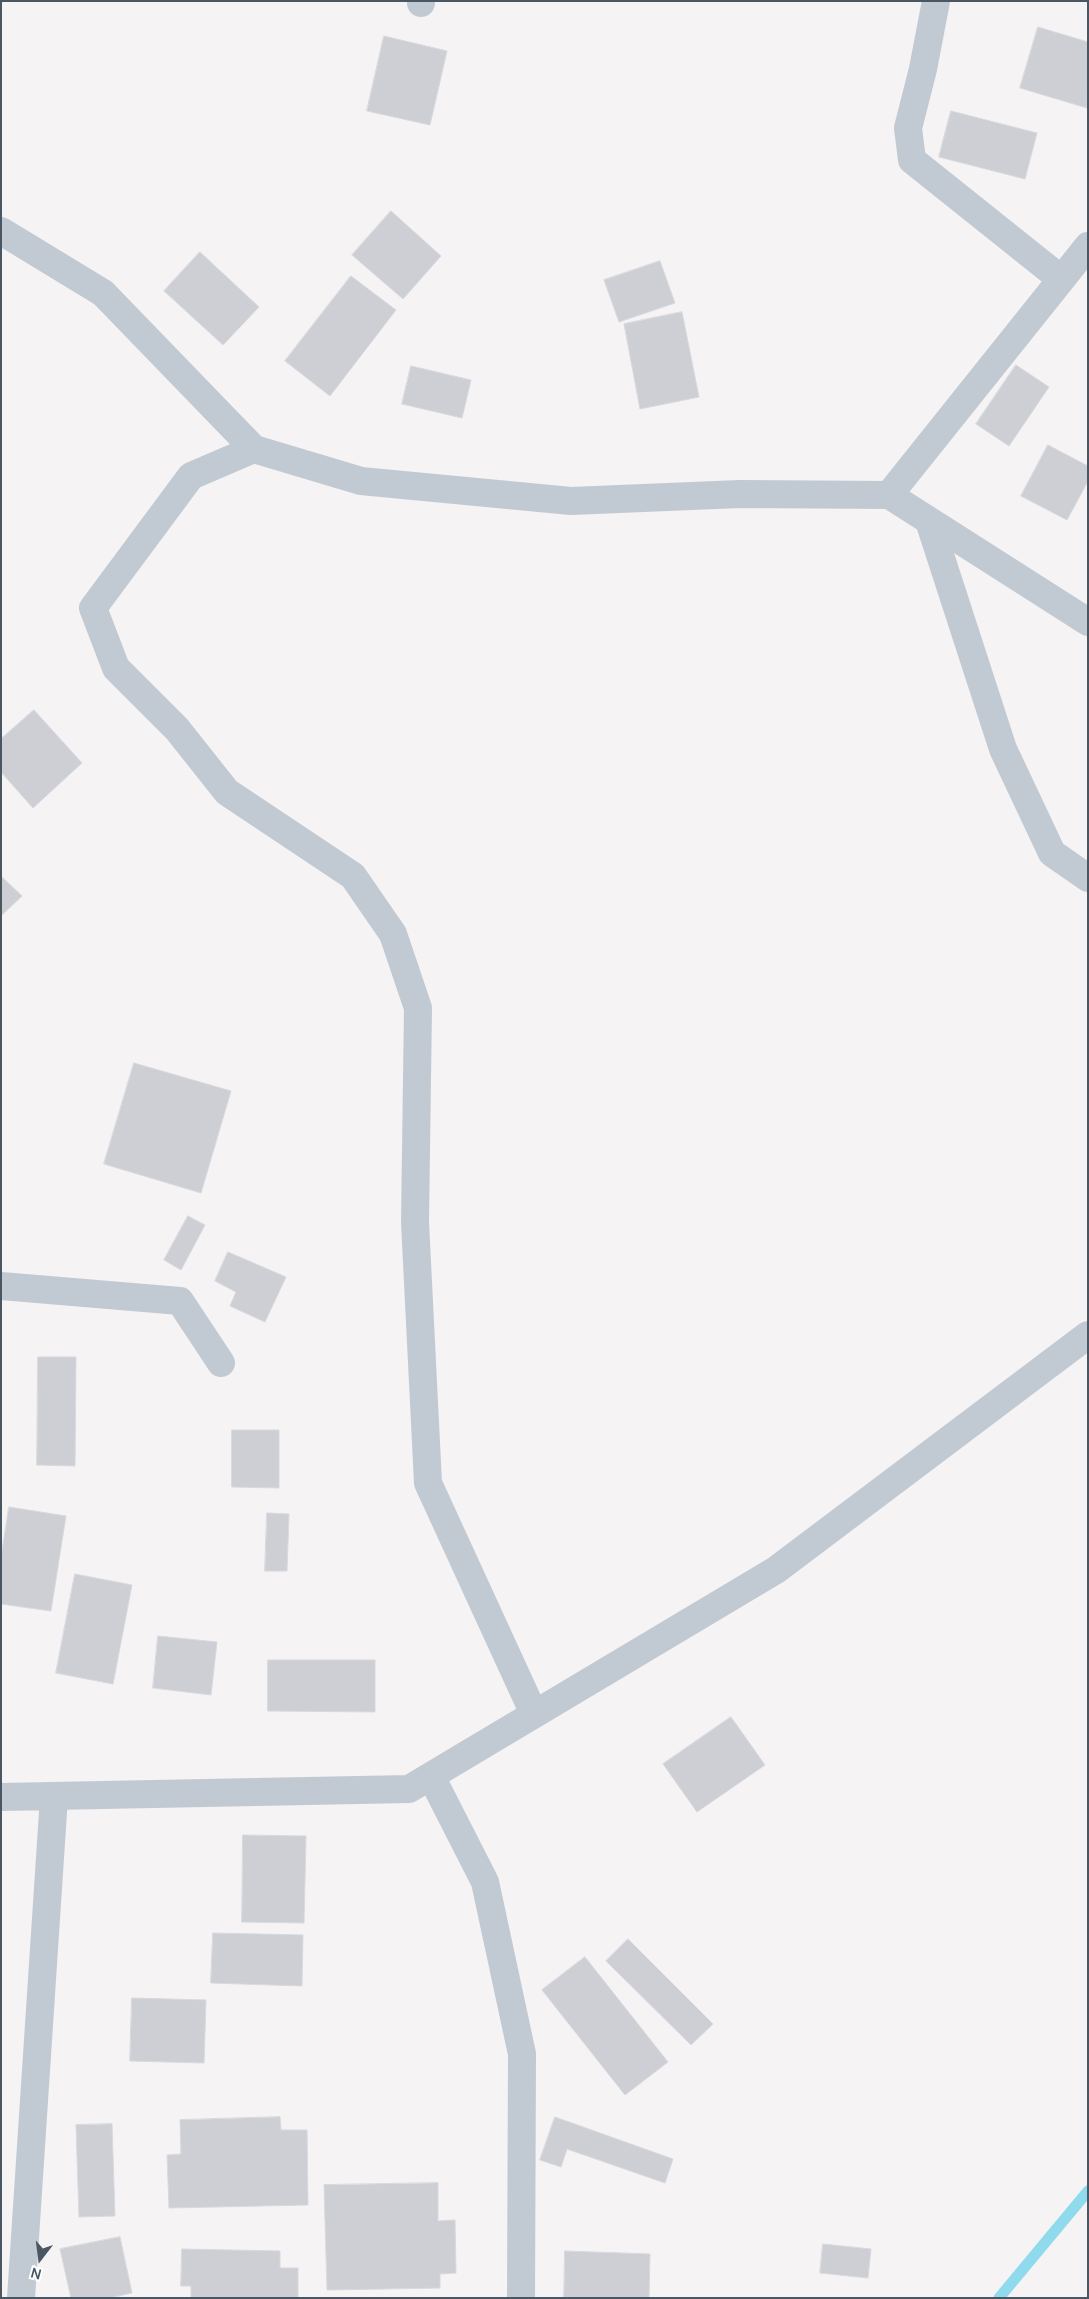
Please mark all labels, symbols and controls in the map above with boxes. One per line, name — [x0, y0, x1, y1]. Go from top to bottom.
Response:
north arrow — [15, 2234, 65, 2284]
text: N — [29, 2263, 43, 2284]

